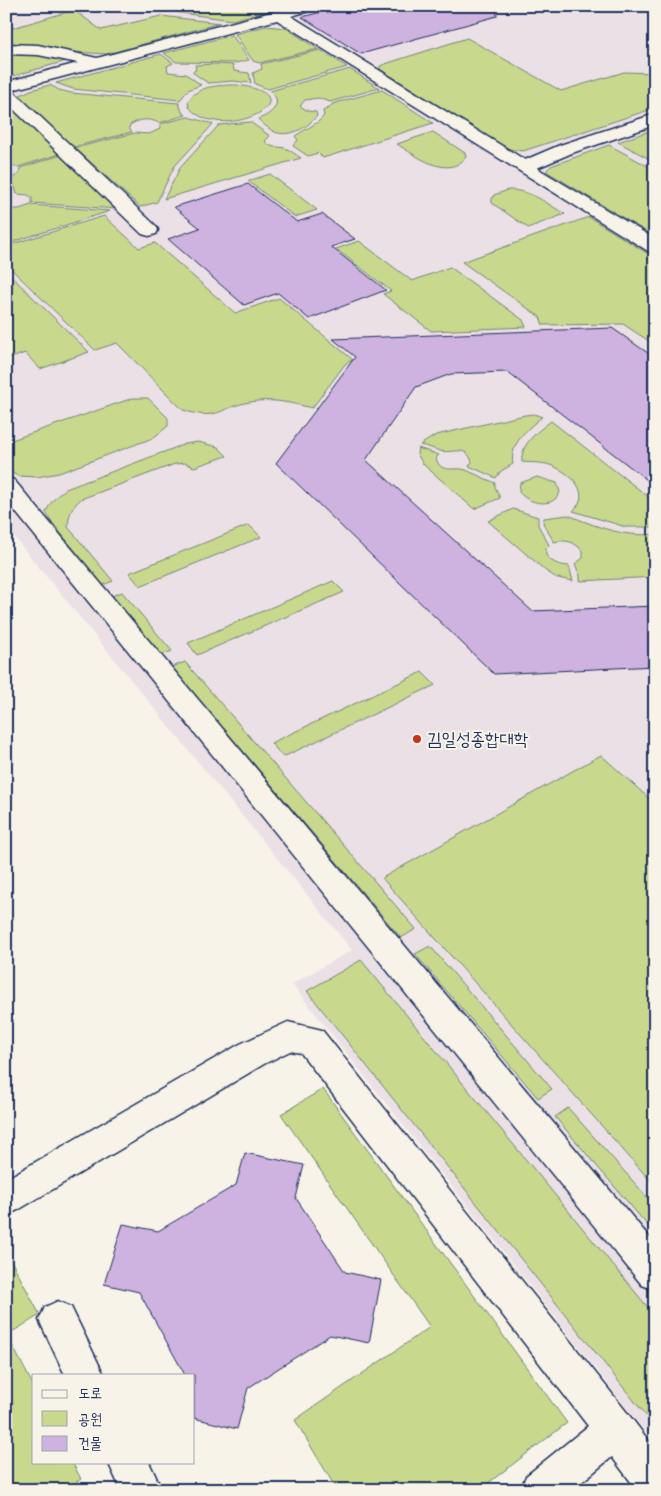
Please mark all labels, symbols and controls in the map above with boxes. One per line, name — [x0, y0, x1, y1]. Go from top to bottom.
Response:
place label: 김일성종합대학 — [427, 723, 528, 755]
marker: 김일성종합대학 — [411, 733, 423, 745]
legend — [32, 1374, 195, 1464]
text: 도로 — [78, 1380, 102, 1406]
text: 공원 — [78, 1406, 102, 1432]
text: 건물 — [78, 1430, 102, 1456]

